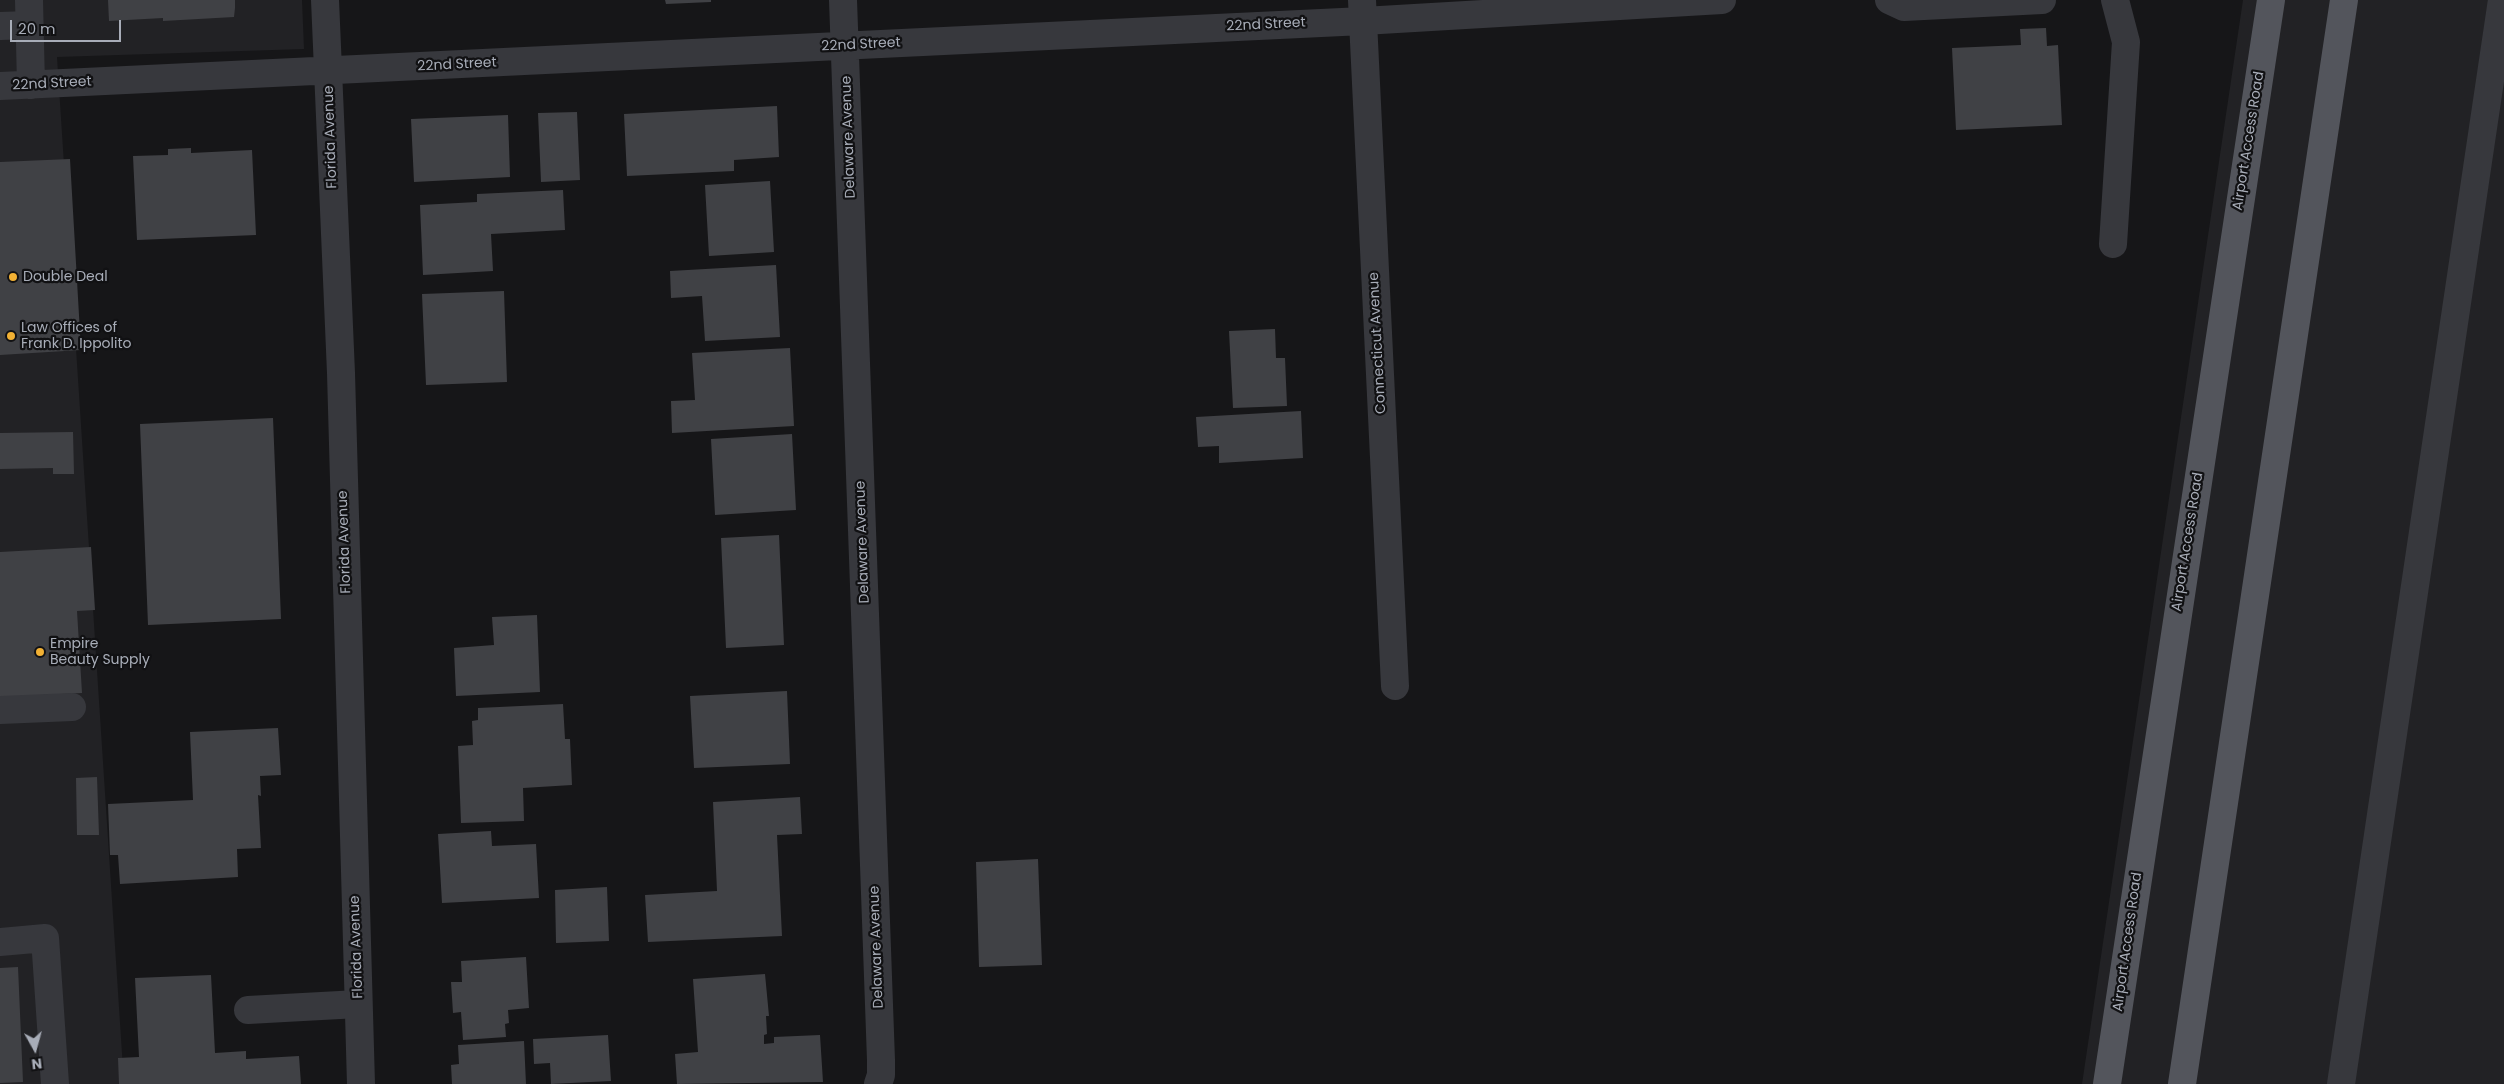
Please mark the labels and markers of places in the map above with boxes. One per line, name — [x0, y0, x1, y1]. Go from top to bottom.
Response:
place label: Double Deal — [23, 269, 108, 285]
marker: Double Deal — [7, 271, 19, 283]
place label: Law Offices of Frank D. Ippolito — [21, 320, 132, 352]
marker: Law Offices of Frank D. Ippolito — [5, 330, 17, 342]
place label: Empire Beauty Supply — [50, 636, 150, 669]
marker: Empire Beauty Supply — [34, 646, 46, 658]

